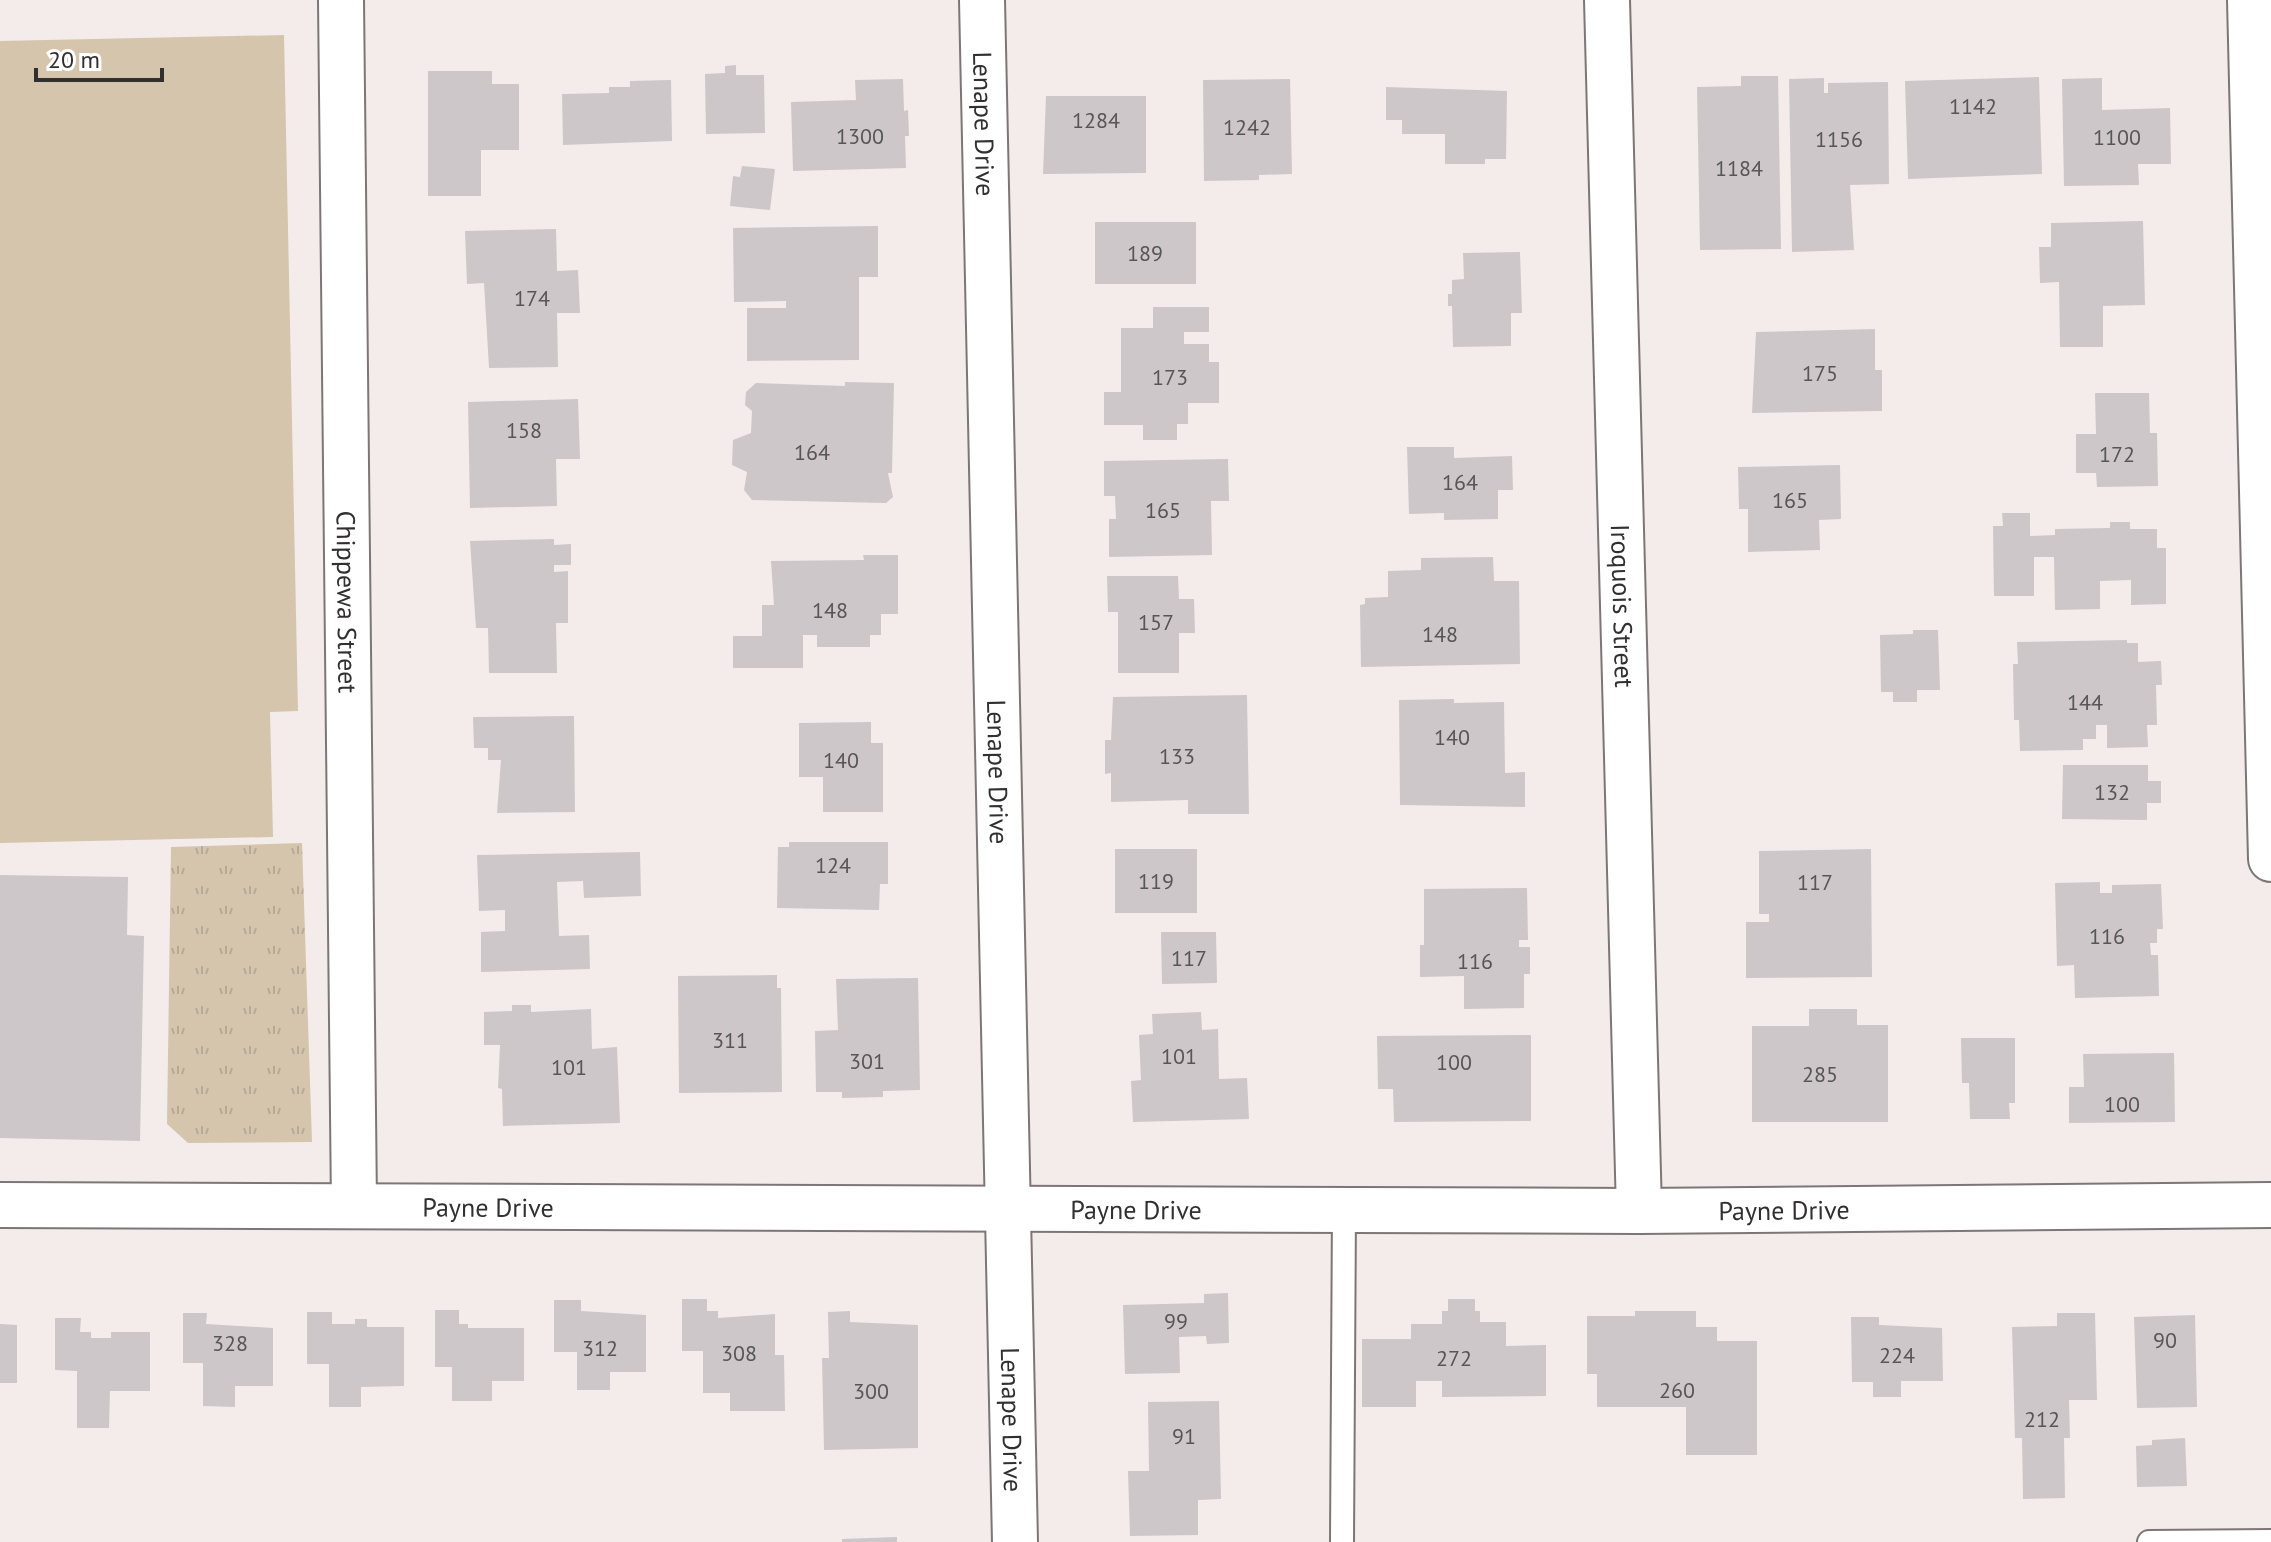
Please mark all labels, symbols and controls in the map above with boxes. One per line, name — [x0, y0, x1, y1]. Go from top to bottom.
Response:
scale bar — [36, 32, 162, 82]
text: 20 m — [48, 44, 100, 75]
street label: Lenape Drive — [967, 51, 1003, 197]
house number: 1142 — [1949, 92, 1997, 120]
house number: 1284 — [1072, 106, 1120, 134]
house number: 1242 — [1223, 113, 1271, 141]
house number: 1300 — [836, 122, 884, 150]
house number: 1100 — [2093, 123, 2141, 151]
house number: 1156 — [1815, 125, 1863, 153]
house number: 1184 — [1715, 154, 1763, 182]
house number: 189 — [1127, 239, 1163, 267]
house number: 174 — [514, 284, 550, 312]
house number: 175 — [1802, 359, 1838, 387]
house number: 173 — [1152, 363, 1188, 391]
house number: 158 — [506, 416, 542, 444]
house number: 164 — [794, 438, 830, 466]
house number: 172 — [2099, 440, 2135, 468]
house number: 164 — [1442, 468, 1478, 496]
house number: 165 — [1772, 486, 1808, 514]
house number: 165 — [1145, 496, 1181, 524]
street label: Chippewa Street — [330, 510, 365, 694]
street label: Iroquois Street — [1604, 524, 1642, 688]
house number: 148 — [812, 596, 848, 624]
house number: 157 — [1138, 608, 1174, 636]
house number: 148 — [1422, 620, 1458, 648]
house number: 144 — [2067, 688, 2103, 716]
street label: Lenape Drive — [980, 699, 1017, 845]
house number: 140 — [1434, 723, 1470, 751]
house number: 133 — [1159, 742, 1195, 770]
house number: 140 — [823, 746, 859, 774]
house number: 132 — [2094, 778, 2130, 806]
house number: 124 — [815, 851, 851, 879]
house number: 119 — [1138, 867, 1174, 895]
house number: 117 — [1797, 868, 1833, 896]
house number: 116 — [2089, 922, 2125, 950]
house number: 117 — [1171, 944, 1207, 972]
house number: 116 — [1457, 947, 1493, 975]
house number: 311 — [712, 1026, 748, 1054]
house number: 101 — [1161, 1042, 1197, 1070]
house number: 301 — [849, 1047, 885, 1075]
house number: 100 — [1436, 1048, 1472, 1076]
house number: 101 — [551, 1053, 587, 1081]
house number: 285 — [1802, 1060, 1838, 1088]
house number: 100 — [2104, 1090, 2140, 1118]
street label: Payne Drive — [422, 1190, 554, 1224]
street label: Payne Drive — [1070, 1192, 1202, 1226]
street label: Payne Drive — [1718, 1193, 1850, 1227]
house number: 99 — [1164, 1307, 1188, 1335]
house number: 90 — [2153, 1326, 2177, 1354]
house number: 328 — [212, 1329, 248, 1357]
house number: 312 — [582, 1334, 618, 1362]
house number: 308 — [721, 1339, 757, 1367]
house number: 224 — [1879, 1341, 1915, 1369]
house number: 272 — [1436, 1344, 1472, 1372]
street label: Lenape Drive — [994, 1347, 1030, 1492]
house number: 260 — [1659, 1376, 1695, 1404]
house number: 300 — [853, 1377, 889, 1405]
house number: 212 — [2024, 1405, 2060, 1433]
house number: 91 — [1172, 1422, 1196, 1450]

